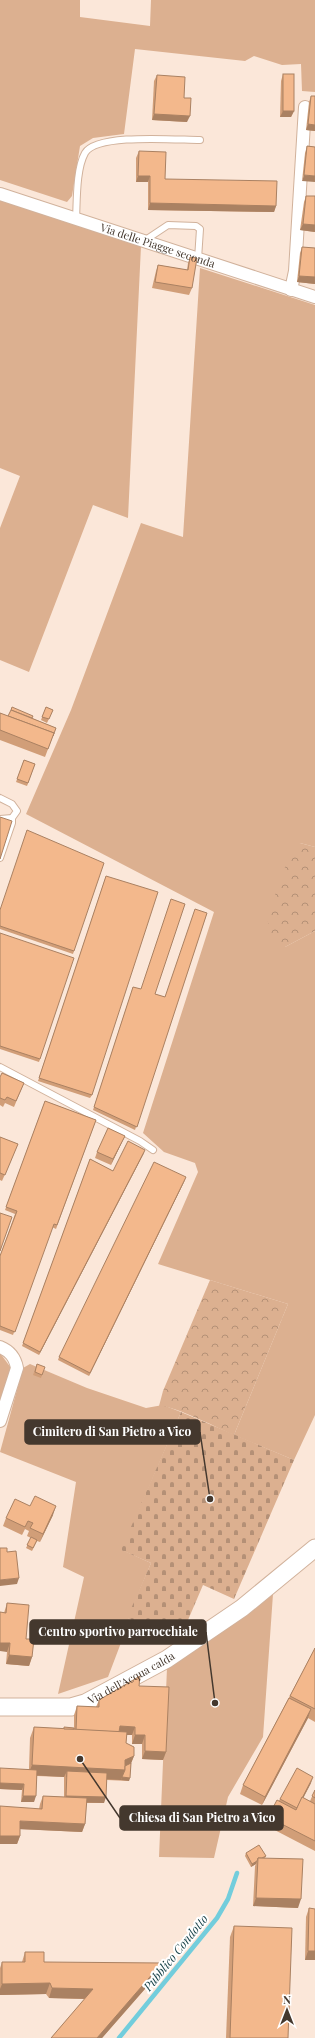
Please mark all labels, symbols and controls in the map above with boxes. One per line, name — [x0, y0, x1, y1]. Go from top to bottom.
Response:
street label: Via delle Piagge seconda — [98, 219, 218, 271]
callout: Cimitero di San Pietro a Vico — [25, 1420, 200, 1444]
text: Cimitero di San Pietro a Vico — [33, 1423, 192, 1439]
callout: Centro sportivo parrocchiale — [30, 1620, 206, 1644]
text: Centro sportivo parrocchiale — [38, 1623, 198, 1639]
street label: Via dell'Acqua calda — [84, 1648, 178, 1708]
callout: Chiesa di San Pietro a Vico — [120, 1806, 283, 1830]
text: Chiesa di San Pietro a Vico — [129, 1809, 276, 1825]
water label: Pubblico Condotto — [139, 1911, 211, 1995]
north arrow — [267, 1990, 307, 2030]
text: N — [283, 1992, 291, 2007]

